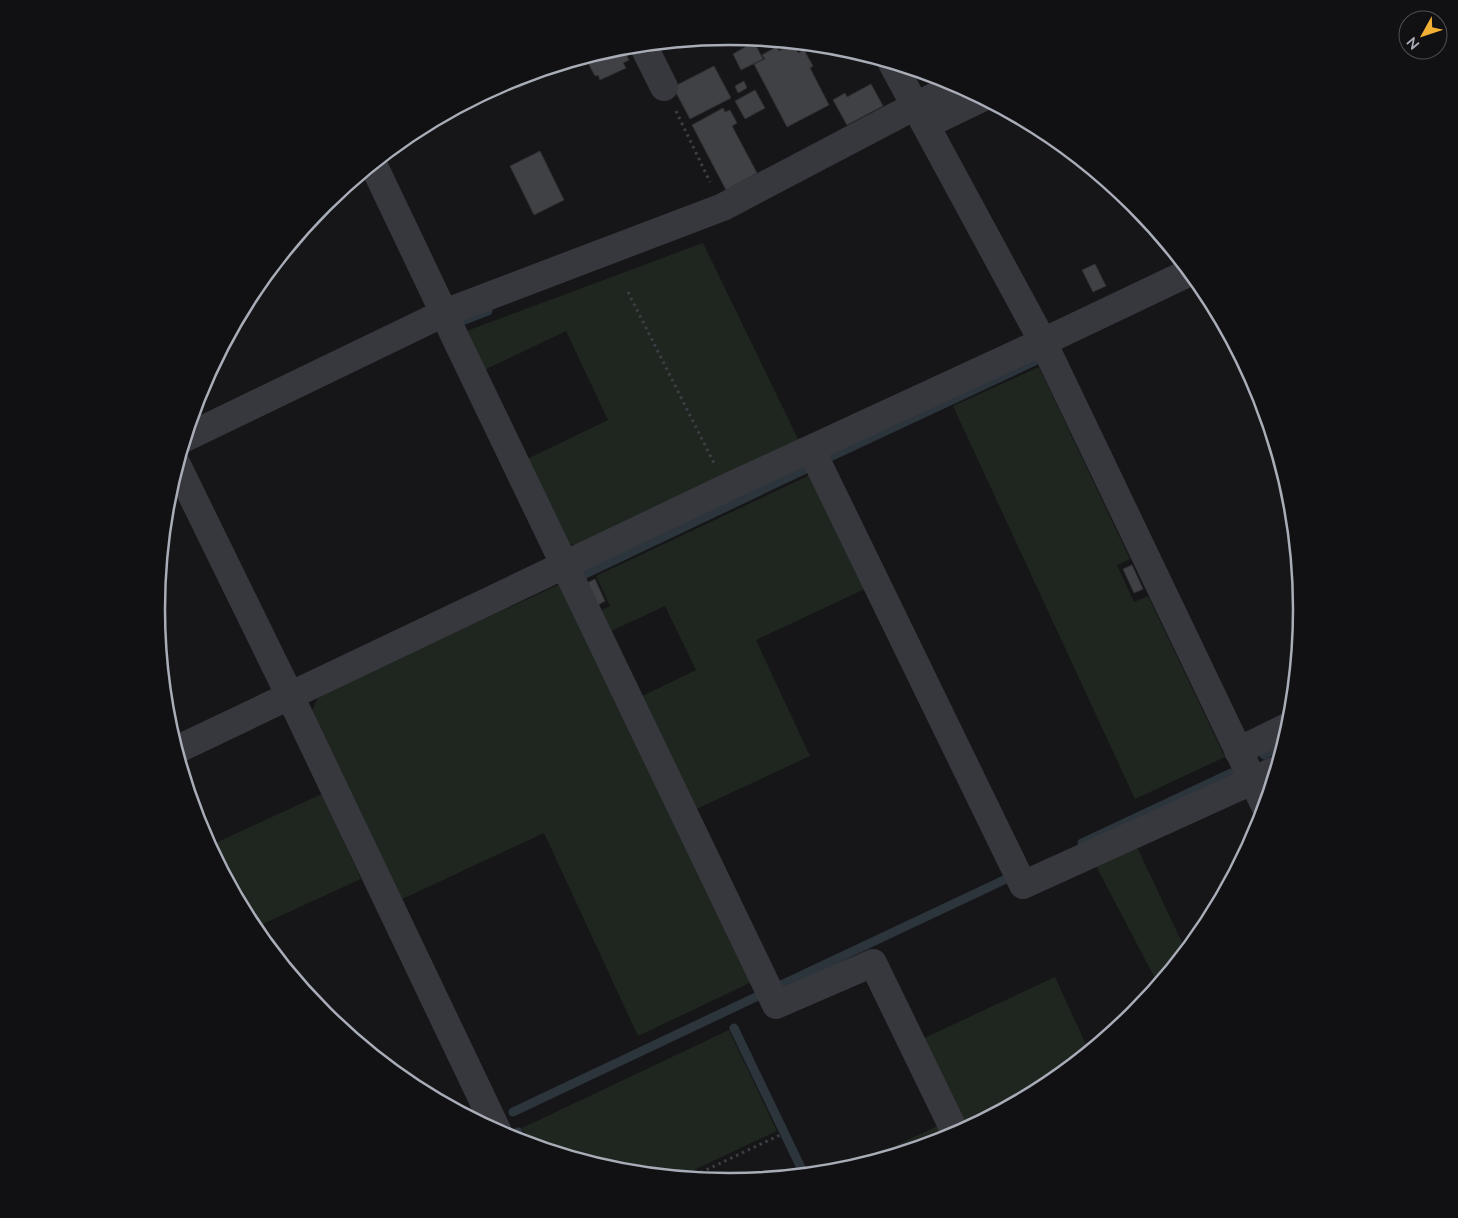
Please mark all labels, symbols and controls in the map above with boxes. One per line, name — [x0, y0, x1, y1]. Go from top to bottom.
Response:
north arrow — [1398, 10, 1448, 60]
text: N — [1403, 34, 1423, 53]

